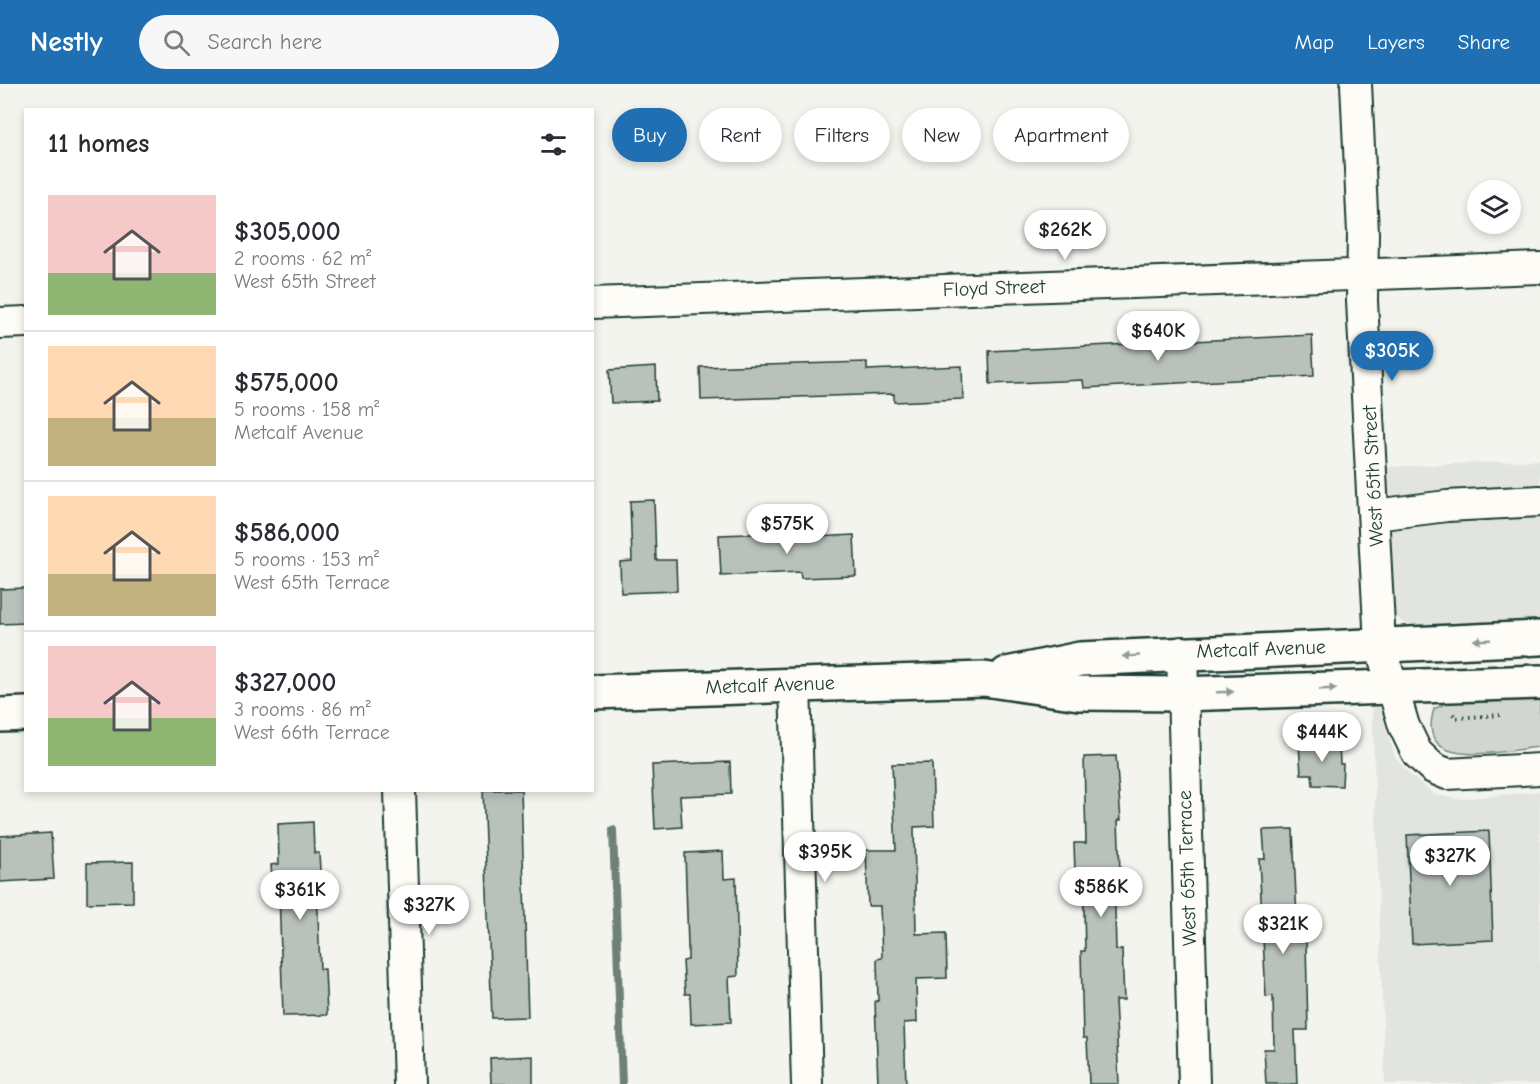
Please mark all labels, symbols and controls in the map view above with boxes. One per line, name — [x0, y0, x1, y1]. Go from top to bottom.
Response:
search box — [139, 15, 559, 69]
text: Nestly — [30, 26, 103, 58]
icon: search — [160, 26, 193, 59]
text: Search here — [208, 29, 322, 55]
text: Map — [1295, 30, 1334, 54]
text: Layers — [1367, 30, 1425, 54]
text: Share — [1458, 30, 1510, 54]
chip: Buy — [612, 108, 687, 162]
chip: Rent — [699, 108, 782, 162]
chip: Filters — [794, 108, 890, 162]
chip: New — [902, 108, 981, 162]
chip: Apartment — [993, 108, 1129, 162]
icon: filters — [537, 128, 570, 161]
text: 11 homes — [48, 129, 149, 159]
map controls — [1467, 180, 1521, 234]
button: layers — [1467, 180, 1521, 234]
pin: $262K — [1023, 210, 1107, 261]
text: $305,000 — [234, 217, 341, 247]
text: $262K — [1038, 218, 1092, 241]
icon: home — [96, 219, 168, 291]
text: 2 rooms · 62 m² — [234, 247, 371, 270]
text: West 65th Street — [234, 270, 376, 293]
street label: Floyd Street — [942, 275, 1047, 301]
pin: $640K — [1116, 311, 1200, 362]
text: $640K — [1131, 319, 1185, 342]
pin: $305K — [1350, 331, 1434, 382]
text: $305K — [1364, 339, 1420, 362]
text: $575,000 — [234, 368, 339, 398]
icon: home — [96, 370, 168, 442]
text: 5 rooms · 158 m² — [234, 398, 379, 421]
street label: West 65th Street — [1358, 403, 1388, 547]
text: Metcalf Avenue — [234, 421, 363, 444]
pin: $575K — [745, 504, 829, 555]
text: $575K — [760, 512, 814, 535]
text: $586,000 — [234, 518, 340, 548]
icon: home — [96, 520, 168, 592]
text: 5 rooms · 153 m² — [234, 548, 379, 571]
text: West 65th Terrace — [234, 571, 390, 594]
street label: Metcalf Avenue — [1196, 635, 1326, 663]
one-way arrow — [1472, 635, 1491, 644]
one-way arrow — [1121, 651, 1140, 660]
text: $327,000 — [234, 668, 336, 698]
icon: home — [96, 670, 168, 742]
street label: Metcalf Avenue — [705, 671, 835, 699]
one-way arrow — [1318, 684, 1337, 693]
one-way arrow — [1216, 688, 1235, 697]
text: 3 rooms · 86 m² — [234, 698, 371, 721]
pin: $444K — [1280, 712, 1364, 763]
text: $444K — [1296, 720, 1348, 743]
text: West 66th Terrace — [234, 721, 390, 744]
street label: West 65th Terrace — [1173, 790, 1201, 946]
pin: $395K — [783, 832, 867, 883]
pin: $327K — [1408, 836, 1492, 887]
text: $395K — [798, 840, 852, 863]
text: $327K — [1424, 844, 1476, 867]
pin: $586K — [1059, 867, 1143, 918]
pin: $361K — [258, 870, 342, 921]
text: $586K — [1074, 875, 1128, 898]
text: $361K — [274, 878, 326, 901]
pin: $327K — [387, 885, 471, 936]
text: $327K — [403, 893, 455, 916]
pin: $321K — [1241, 904, 1325, 955]
text: $321K — [1258, 912, 1308, 935]

